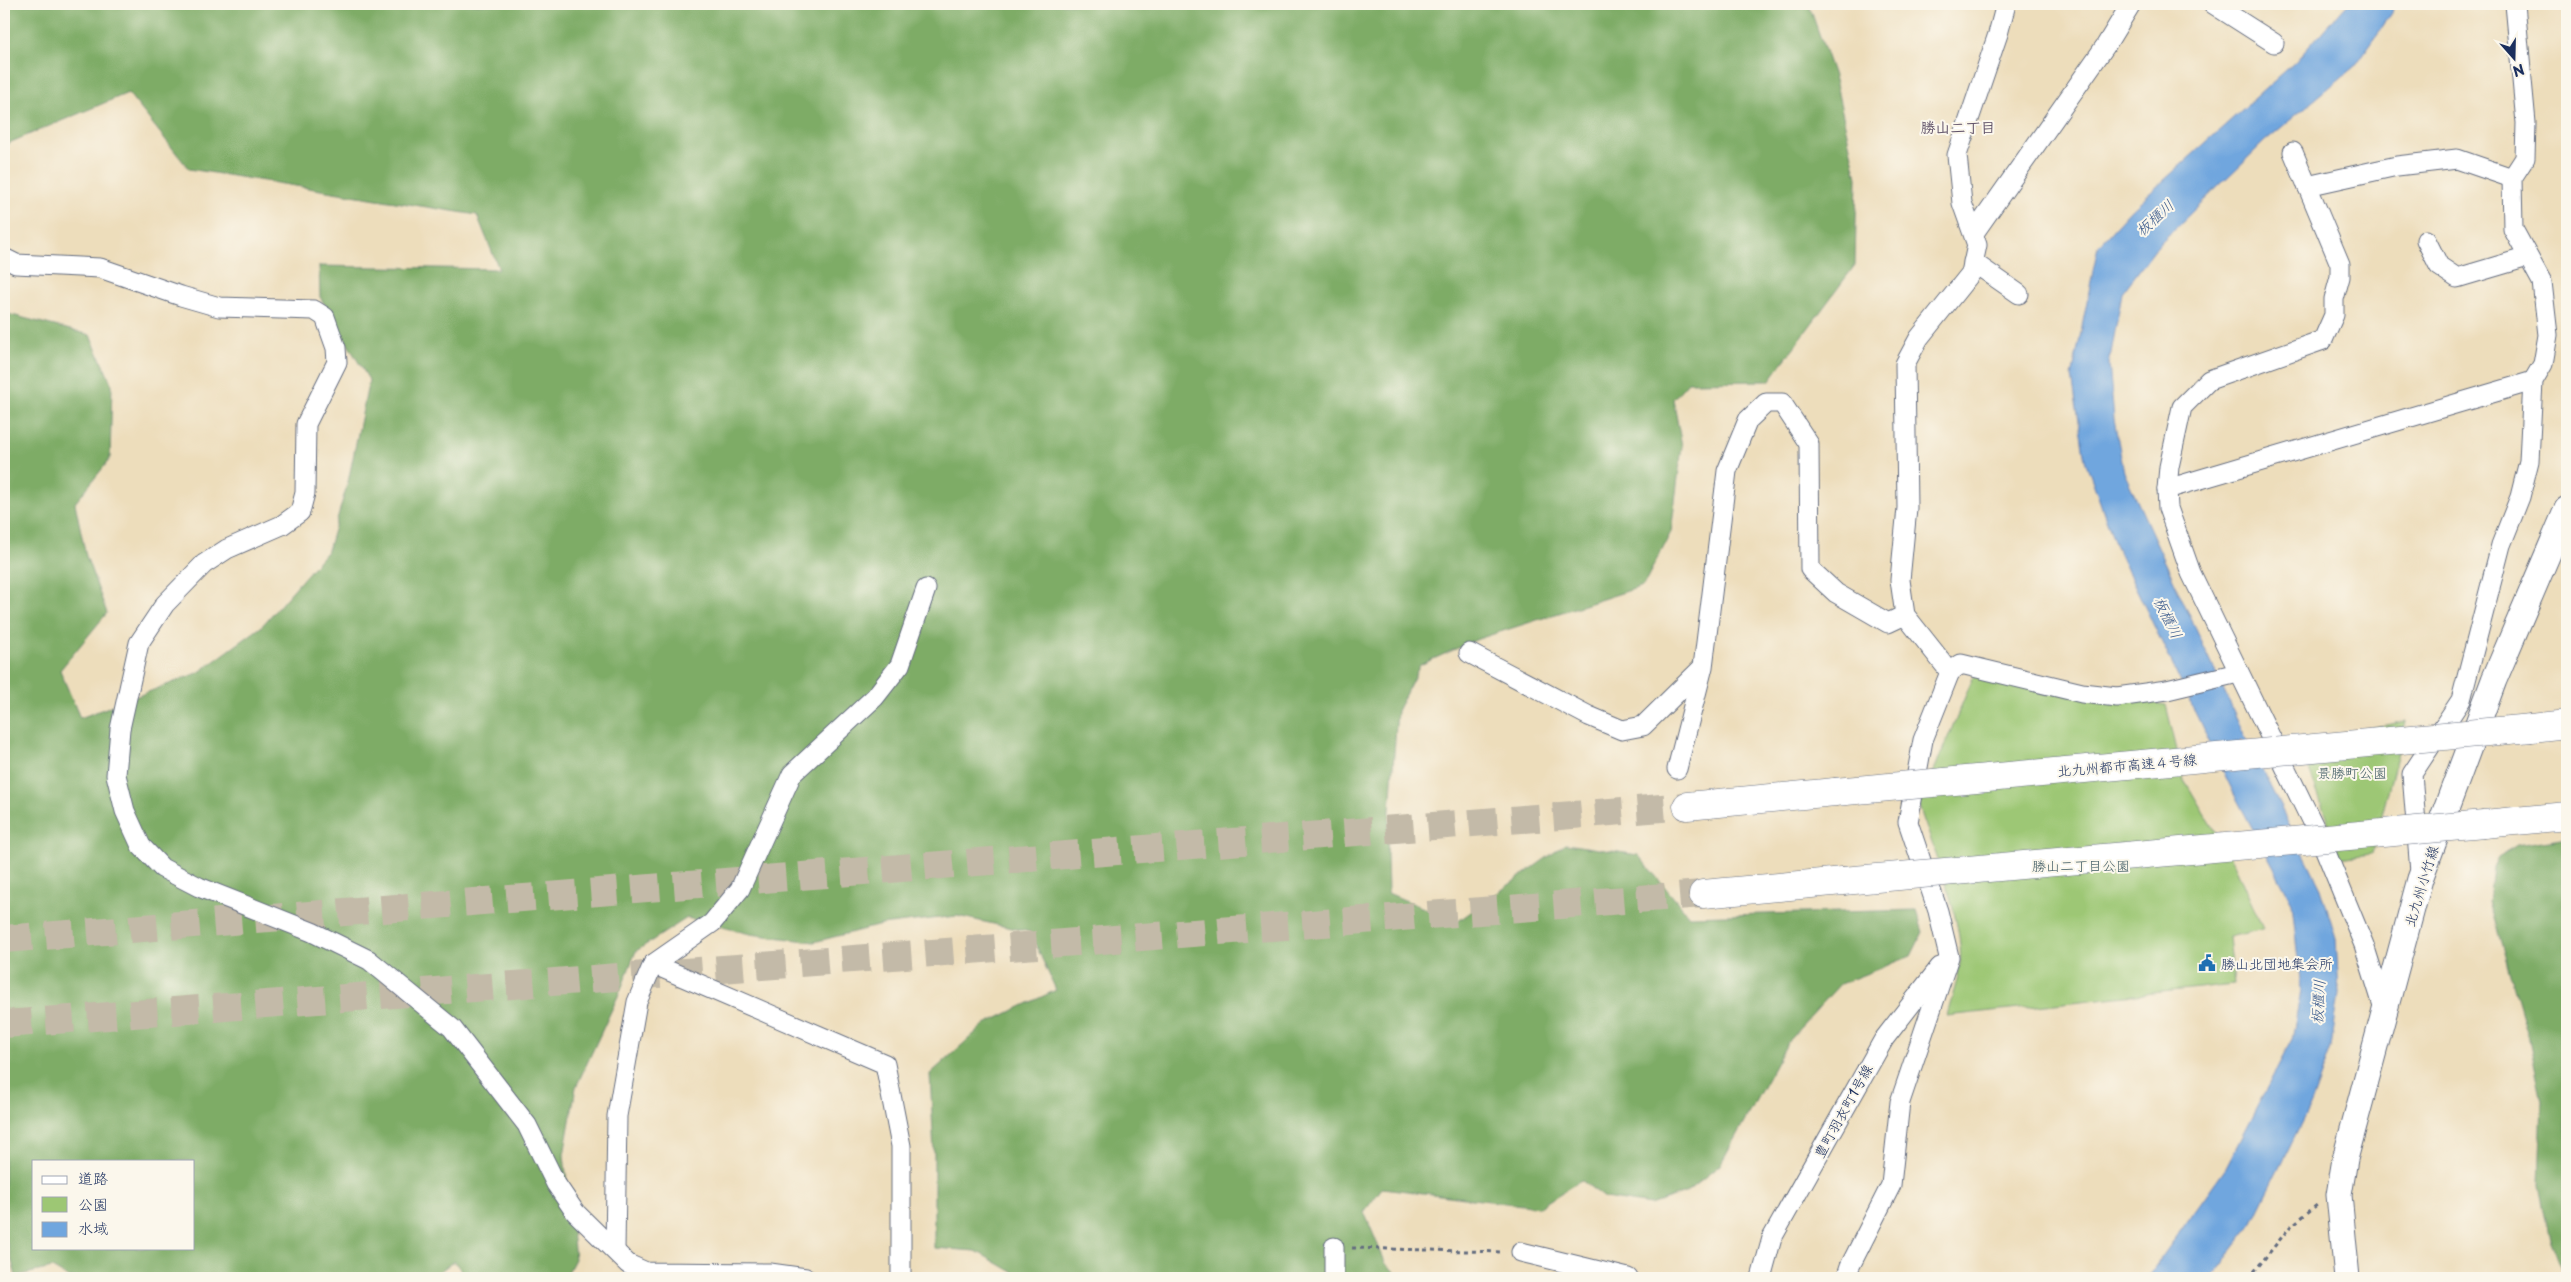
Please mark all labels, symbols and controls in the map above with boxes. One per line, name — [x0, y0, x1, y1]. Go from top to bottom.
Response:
north arrow — [2488, 32, 2538, 82]
text: N — [2510, 59, 2527, 82]
district label: 勝山二丁目 — [1920, 115, 1996, 138]
water label: 板櫃川 — [2130, 193, 2178, 241]
water label: 板櫃川 — [2149, 592, 2189, 642]
street label: 北九州都市高速４号線 — [2056, 748, 2198, 782]
park label: 景勝町公園 — [2317, 762, 2387, 783]
street label: 北九州小竹線 — [2399, 843, 2443, 929]
park label: 勝山二丁目公園 — [2032, 855, 2130, 876]
public building icon: 勝山北団地集会所 — [2197, 953, 2217, 973]
place label: 勝山北団地集会所 — [2221, 953, 2333, 974]
water label: 板櫃川 — [2304, 979, 2330, 1025]
street label: 豊町羽衣町1号線 — [1809, 1060, 1877, 1162]
legend — [32, 1160, 195, 1250]
text: 道路 — [78, 1166, 108, 1189]
text: 公園 — [78, 1192, 108, 1215]
text: 水域 — [78, 1216, 108, 1239]

